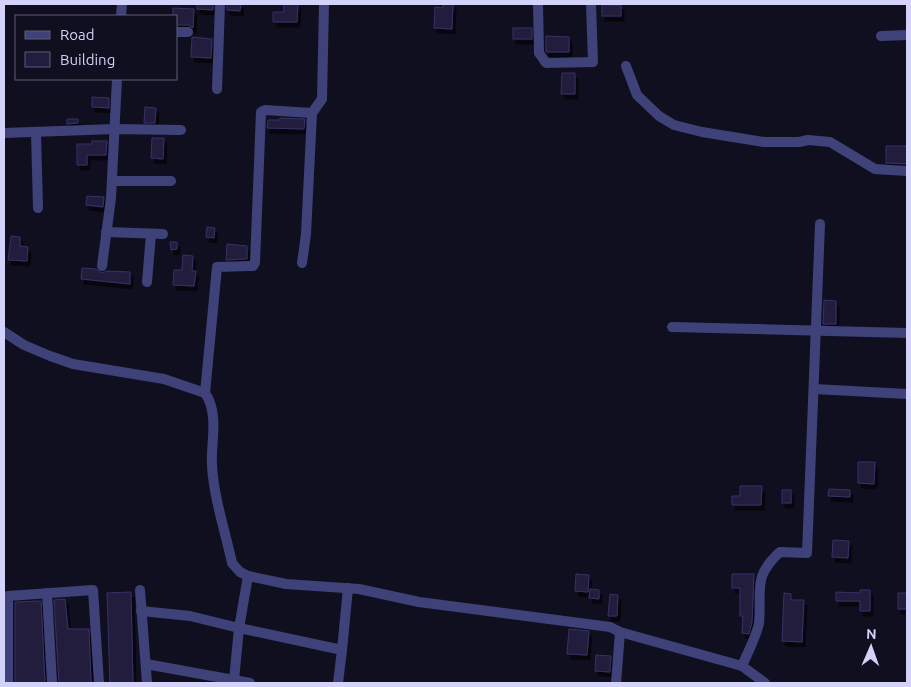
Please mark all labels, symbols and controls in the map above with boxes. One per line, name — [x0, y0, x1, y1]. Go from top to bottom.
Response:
legend — [15, 15, 178, 80]
text: Road — [60, 26, 95, 43]
text: Building — [60, 51, 115, 68]
north arrow — [846, 622, 896, 672]
text: N — [866, 626, 877, 642]

